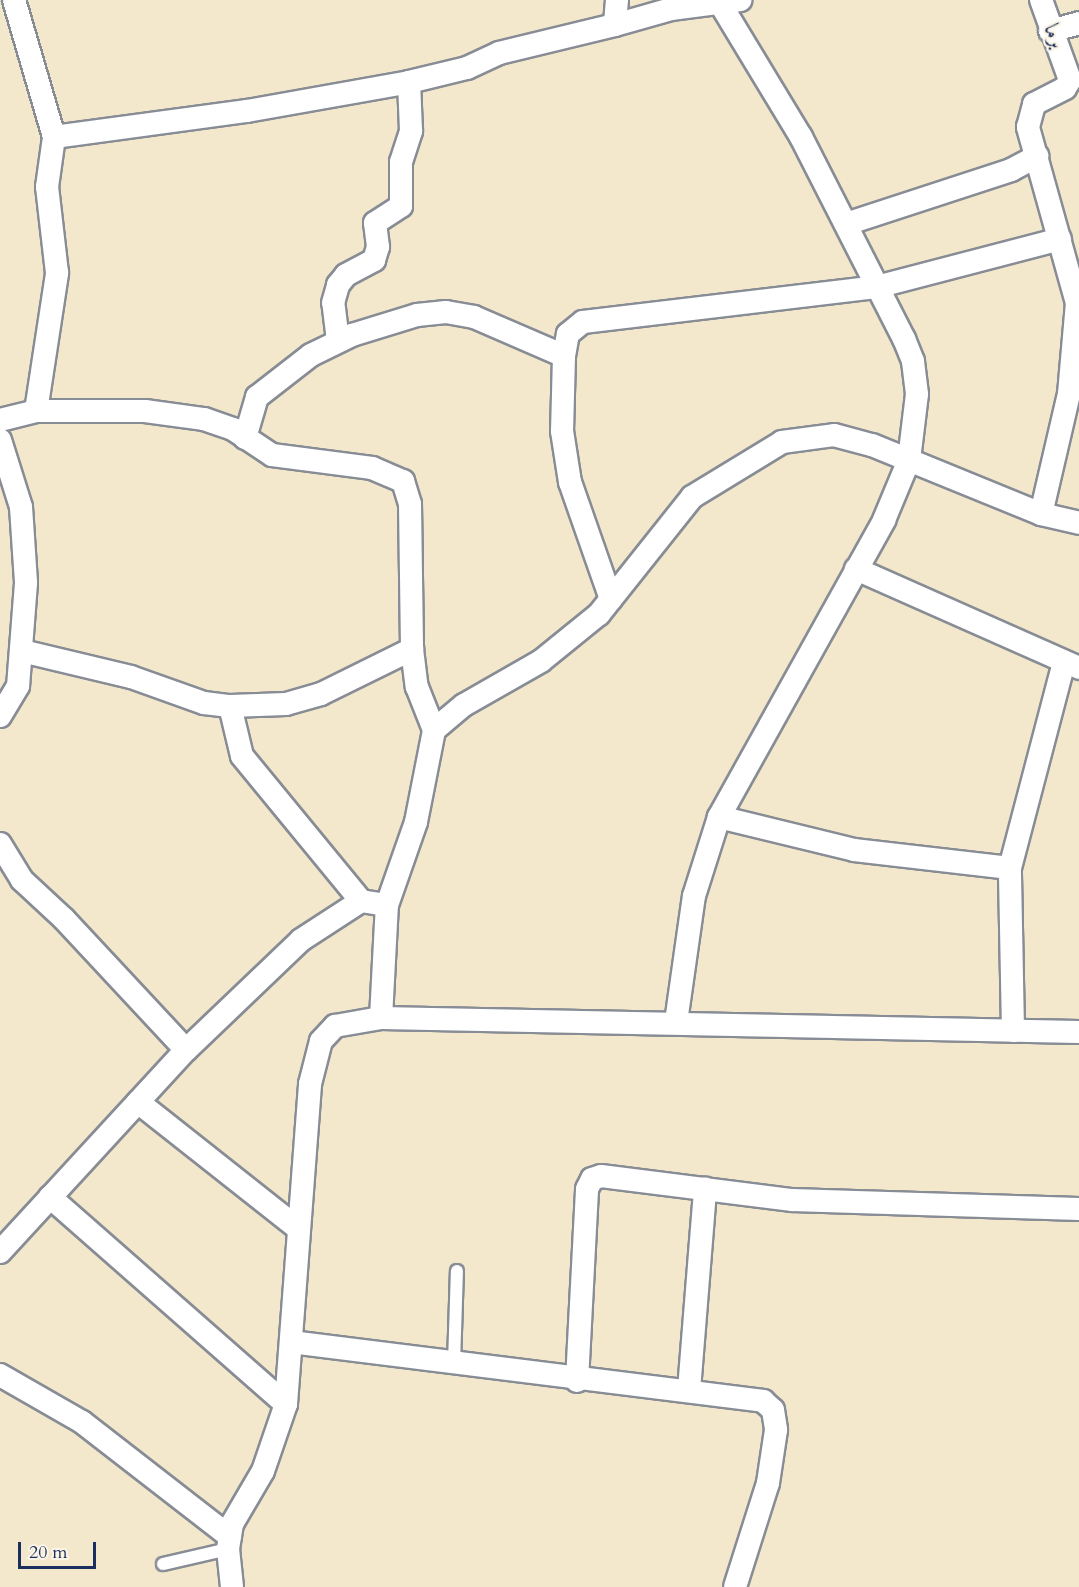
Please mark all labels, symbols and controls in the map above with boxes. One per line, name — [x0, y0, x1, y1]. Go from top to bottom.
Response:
street label: برما — [1037, 20, 1071, 52]
scale bar — [21, 1530, 99, 1568]
text: 20 m — [29, 1540, 68, 1565]

